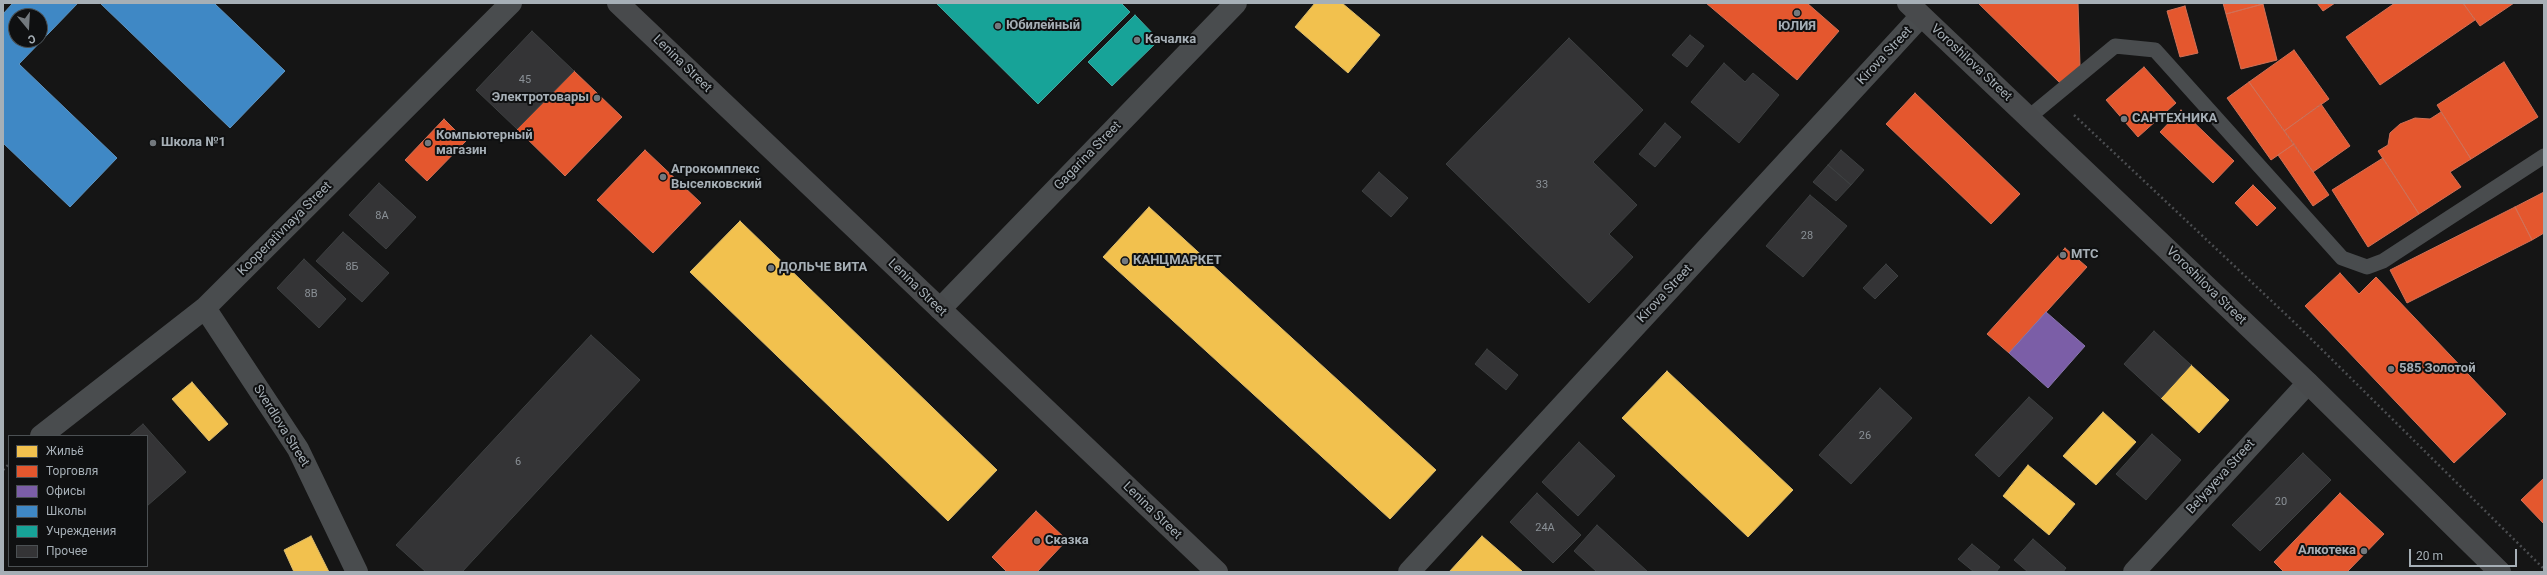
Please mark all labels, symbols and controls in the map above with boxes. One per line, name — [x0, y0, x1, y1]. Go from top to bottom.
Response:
north arrow — [8, 8, 48, 48]
marker: ЮЛИЯ — [1792, 8, 1802, 18]
place label: Юбилейный — [1006, 18, 1080, 34]
place label: ЮЛИЯ — [1778, 19, 1816, 35]
marker: Юбилейный — [993, 21, 1003, 31]
street label: Voroshilova Street — [1927, 21, 2015, 105]
street label: Kirova Street — [1854, 24, 1916, 88]
text: С — [26, 32, 37, 46]
street label: Lenina Street — [649, 32, 715, 96]
place label: Качалка — [1145, 32, 1196, 48]
marker: Качалка — [1132, 35, 1142, 45]
house number: 45 — [519, 73, 531, 87]
place label: Электротовары — [492, 90, 589, 106]
marker: Электротовары — [592, 93, 602, 103]
place label: САНТЕХНИКА — [2132, 111, 2217, 127]
marker: САНТЕХНИКА — [2119, 114, 2129, 124]
street label: Gagarina Street — [1051, 118, 1125, 194]
place label: Компьютерный магазин — [436, 128, 533, 159]
place label: Школа №1 — [161, 135, 226, 151]
marker: Школа №1 — [148, 138, 158, 148]
marker: Компьютерный магазин — [423, 138, 433, 148]
place label: Агрокомплекс Выселковский — [671, 162, 762, 193]
marker: Агрокомплекс Выселковский — [658, 172, 668, 182]
house number: 33 — [1536, 178, 1548, 192]
street label: Kooperativnaya Street — [235, 179, 335, 279]
house number: 8А — [375, 209, 389, 223]
house number: 28 — [1801, 229, 1813, 243]
street label: Voroshilova Street — [2163, 244, 2249, 328]
place label: МТС — [2071, 247, 2099, 263]
marker: МТС — [2058, 250, 2068, 260]
place label: КАНЦМАРКЕТ — [1133, 253, 1222, 269]
street label: Lenina Street — [884, 256, 950, 320]
marker: КАНЦМАРКЕТ — [1120, 256, 1130, 266]
house number: 8Б — [345, 260, 359, 274]
place label: ДОЛЬЧЕ ВИТА — [779, 260, 867, 276]
street label: Kirova Street — [1634, 262, 1696, 326]
marker: ДОЛЬЧЕ ВИТА — [766, 263, 776, 273]
house number: 8В — [304, 287, 318, 301]
place label: 585 Золотой — [2399, 361, 2476, 377]
marker: 585 Золотой — [2386, 364, 2396, 374]
street label: Sverdlova Street — [250, 382, 312, 470]
house number: 26 — [1859, 429, 1871, 443]
legend — [8, 435, 148, 567]
street label: Belyayeva Street — [2183, 437, 2259, 517]
text: Жильё — [46, 444, 84, 458]
house number: 6 — [515, 455, 521, 469]
text: Торговля — [46, 464, 98, 478]
street label: Lenina Street — [1119, 479, 1185, 543]
text: Офисы — [46, 484, 86, 498]
house number: 20 — [2275, 495, 2287, 509]
text: Школы — [46, 504, 87, 518]
house number: 24А — [1535, 521, 1555, 535]
text: Учреждения — [46, 524, 116, 538]
place label: Сказка — [1045, 533, 1089, 549]
marker: Сказка — [1032, 536, 1042, 546]
scale bar — [2411, 541, 2519, 567]
place label: Алкотека — [2298, 543, 2356, 559]
text: Прочее — [46, 544, 87, 558]
marker: Алкотека — [2359, 546, 2369, 556]
text: 20 m — [2416, 549, 2443, 563]

